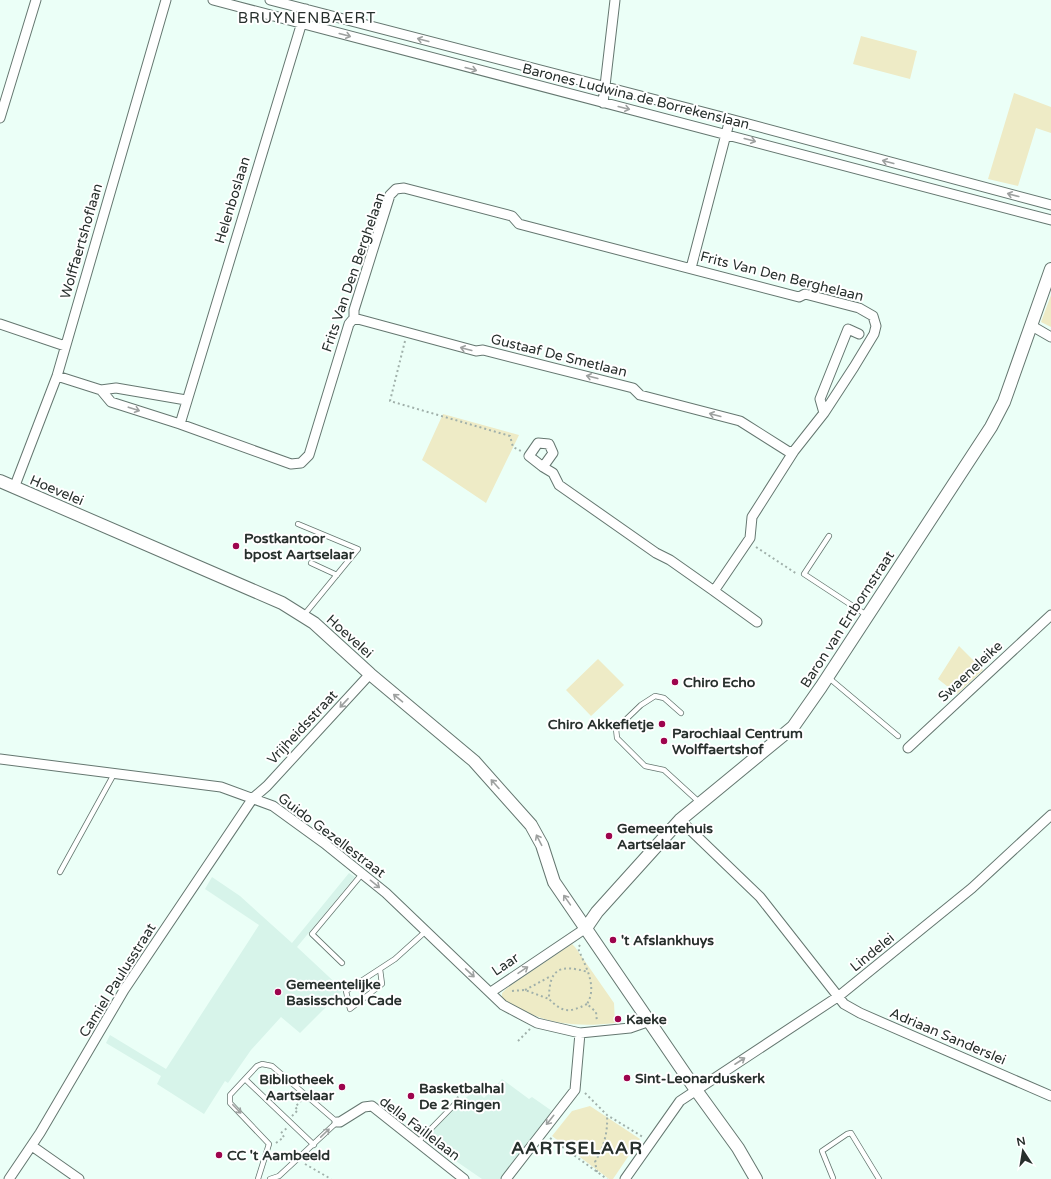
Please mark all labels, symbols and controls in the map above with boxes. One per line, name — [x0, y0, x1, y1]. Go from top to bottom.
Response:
district label: BRUYNENBAERT — [238, 9, 376, 27]
one-way arrow — [339, 32, 352, 40]
one-way arrow — [417, 36, 430, 43]
street label: Barones Ludwina de Borrekenslaan — [521, 60, 751, 133]
one-way arrow — [464, 65, 477, 73]
one-way arrow — [617, 105, 630, 113]
one-way arrow — [743, 137, 756, 144]
street label: Helenboslaan — [211, 155, 254, 246]
one-way arrow — [882, 157, 895, 165]
street label: Wolffaertshoflaan — [57, 181, 106, 301]
street label: Frits Van Den Berghelaan — [318, 190, 389, 354]
one-way arrow — [1007, 191, 1020, 198]
street label: Frits Van Den Berghelaan — [698, 248, 865, 305]
street label: Gustaaf De Smetlaan — [489, 330, 629, 381]
one-way arrow — [460, 345, 473, 352]
one-way arrow — [586, 373, 599, 381]
one-way arrow — [127, 406, 140, 413]
one-way arrow — [709, 410, 722, 418]
street label: Hoevelei — [27, 472, 86, 509]
place label: Postkantoor bpost Aartselaar — [244, 530, 355, 563]
marker: Postkantoor bpost Aartselaar — [231, 541, 241, 551]
street label: Baron van Ertbornstraat — [797, 547, 898, 691]
street label: Hoevelei — [323, 611, 376, 662]
street label: Swaeneleike — [935, 637, 1006, 705]
place label: Chiro Echo — [683, 674, 756, 691]
marker: Chiro Echo — [670, 677, 680, 687]
street label: Vrijheidsstraat — [264, 686, 342, 768]
one-way arrow — [393, 693, 403, 702]
one-way arrow — [339, 698, 348, 708]
place label: Chiro Akkefietje — [548, 716, 654, 733]
marker: Chiro Akkefietje — [657, 719, 667, 729]
place label: Parochiaal Centrum Wolffaertshof — [672, 725, 803, 758]
marker: Parochiaal Centrum Wolffaertshof — [659, 736, 669, 746]
one-way arrow — [490, 779, 499, 790]
street label: Guido Gezellestraat — [275, 789, 389, 882]
place label: Gemeentehuis Aartselaar — [617, 820, 713, 853]
marker: Gemeentehuis Aartselaar — [604, 831, 614, 841]
one-way arrow — [535, 834, 542, 846]
one-way arrow — [370, 880, 381, 889]
one-way arrow — [563, 895, 571, 906]
street label: Camiel Paulusstraat — [75, 919, 160, 1040]
street label: Lindelei — [847, 930, 898, 975]
place label: 't Afslankhuys — [621, 932, 714, 949]
marker: 't Afslankhuys — [608, 935, 618, 945]
street label: Laar — [488, 949, 523, 980]
one-way arrow — [517, 966, 528, 974]
one-way arrow — [465, 968, 475, 978]
place label: Gemeentelijke Basisschool Cade — [286, 976, 402, 1009]
marker: Gemeentelijke Basisschool Cade — [273, 987, 283, 997]
street label: Adriaan Sanderslei — [887, 1004, 1008, 1069]
place label: Kaeke — [626, 1011, 667, 1028]
marker: Kaeke — [613, 1014, 623, 1024]
one-way arrow — [735, 1056, 746, 1065]
place label: Sint-Leonarduskerk — [635, 1070, 765, 1087]
place label: Bibliotheek Aartselaar — [259, 1071, 335, 1104]
marker: Sint-Leonarduskerk — [622, 1073, 632, 1083]
place label: Basketbalhal De 2 Ringen — [419, 1080, 504, 1113]
marker: Bibliotheek Aartselaar — [337, 1082, 347, 1092]
marker: Basketbalhal De 2 Ringen — [406, 1091, 416, 1101]
street label: della Faillelaan — [376, 1093, 463, 1164]
one-way arrow — [232, 1104, 241, 1115]
one-way arrow — [546, 1115, 555, 1126]
one-way arrow — [320, 1129, 331, 1138]
north arrow — [1003, 1131, 1043, 1171]
text: N — [1015, 1134, 1027, 1149]
district label: AARTSELAAR — [511, 1137, 643, 1159]
place label: CC 't Aambeeld — [227, 1147, 330, 1164]
marker: CC 't Aambeeld — [214, 1150, 224, 1160]

